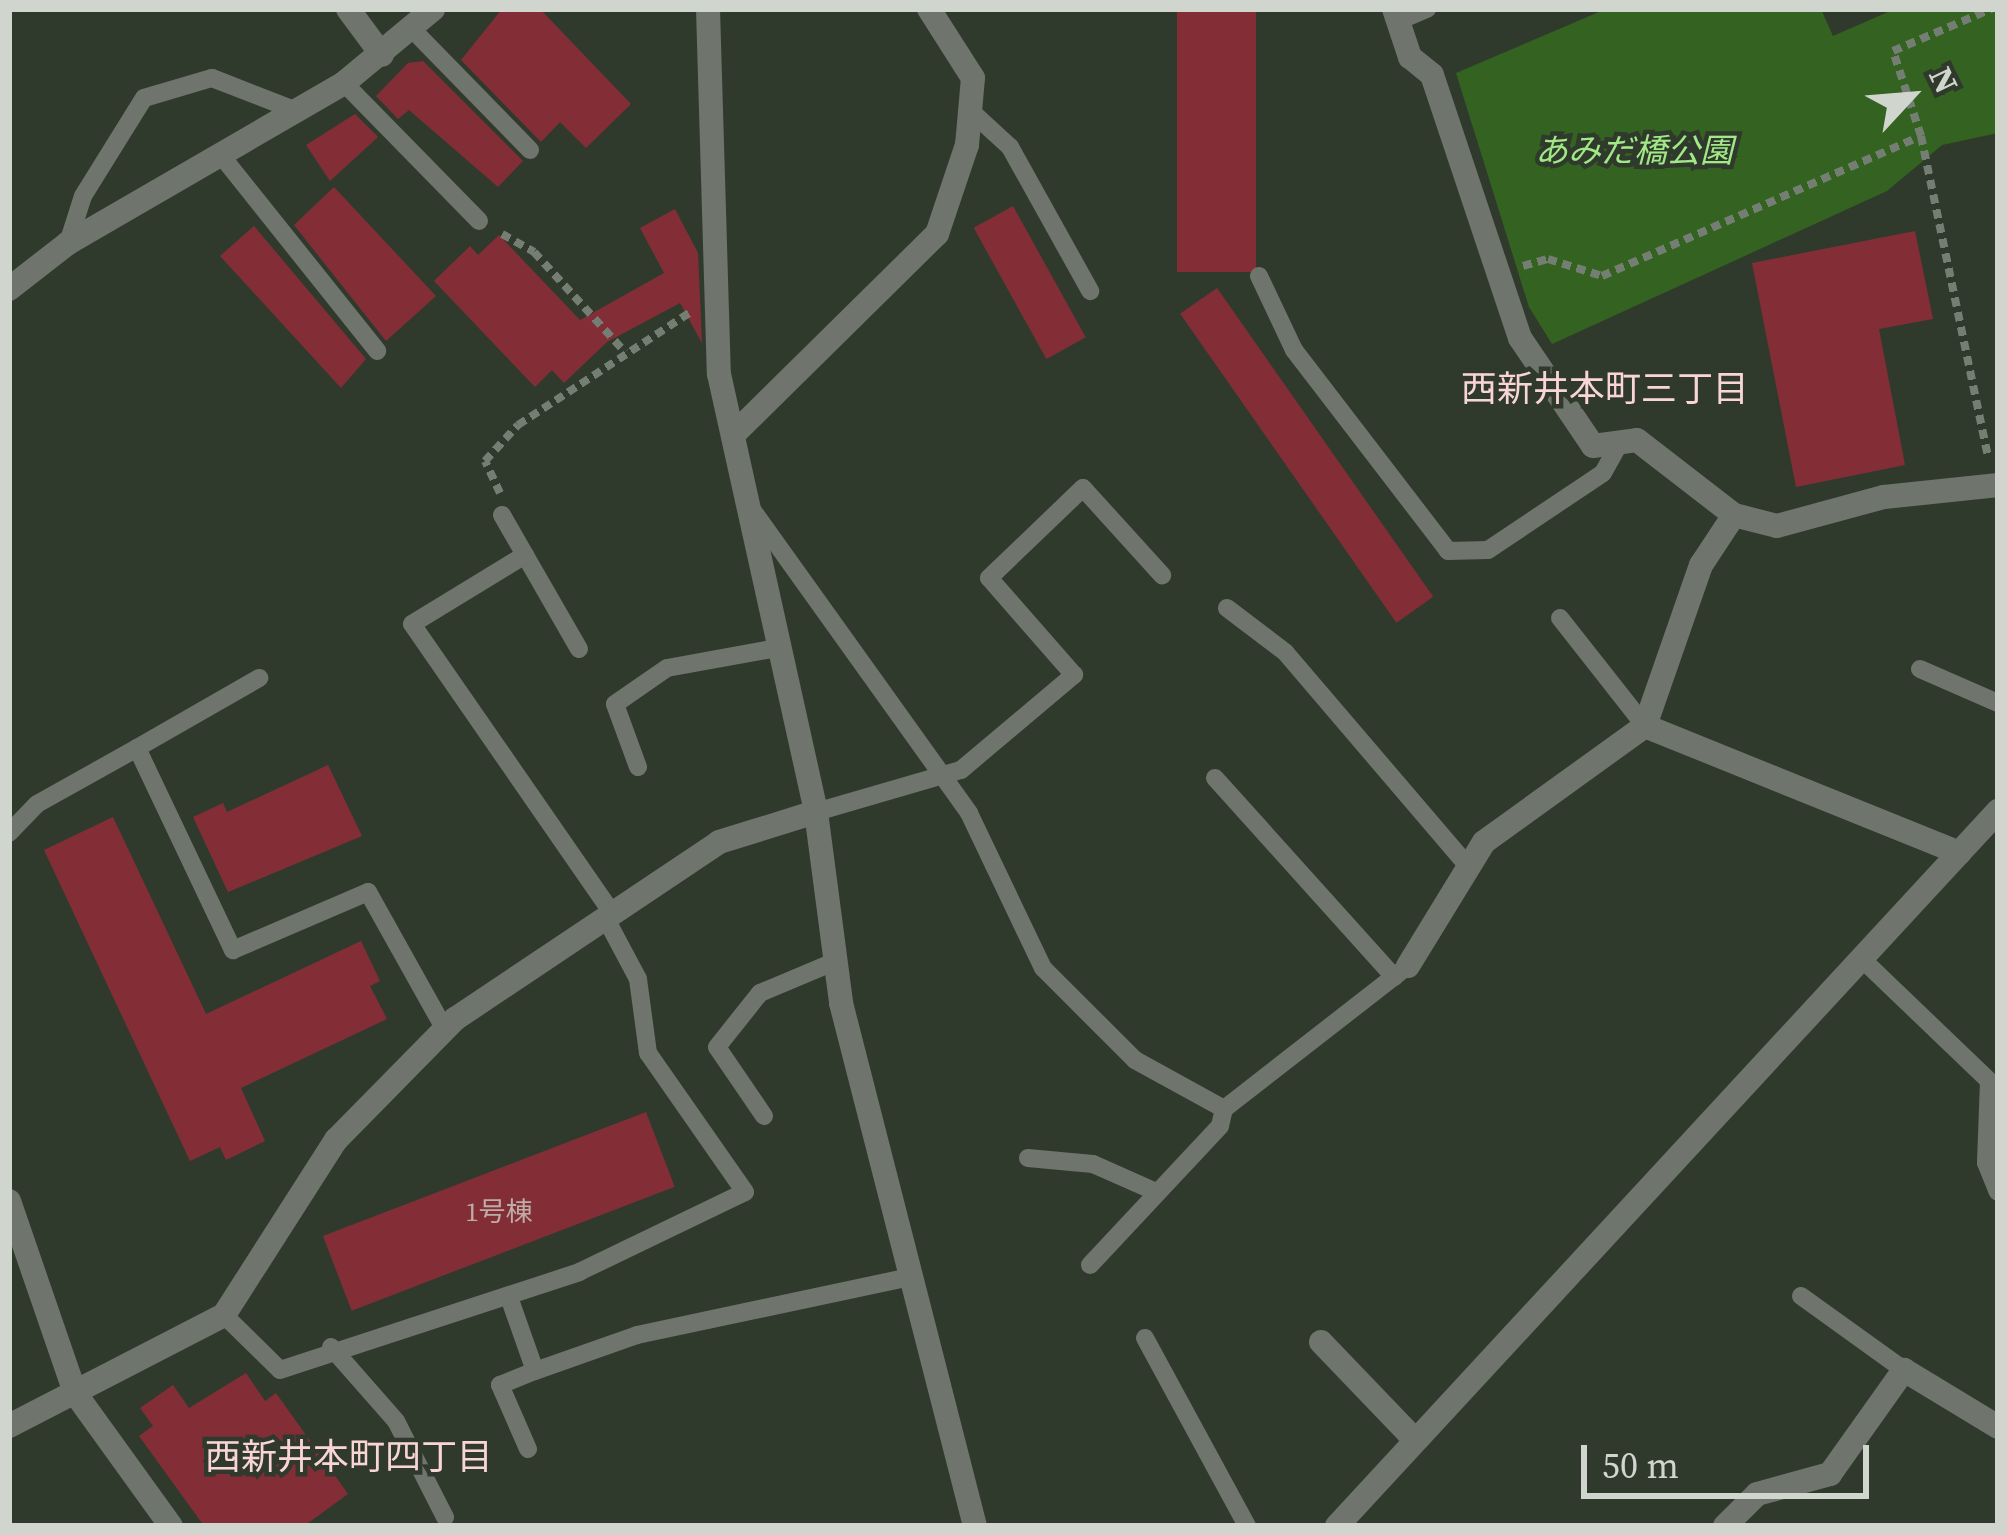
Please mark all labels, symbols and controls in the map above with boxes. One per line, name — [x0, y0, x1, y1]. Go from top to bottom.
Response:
north arrow — [1851, 36, 1971, 156]
text: N — [1918, 59, 1969, 101]
park label: あみだ橋公園 — [1535, 131, 1733, 171]
district label: 西新井本町三丁目 — [1461, 367, 1749, 411]
house number: 1号棟 — [465, 1196, 533, 1228]
scale bar — [1587, 1421, 1875, 1495]
district label: 西新井本町四丁目 — [205, 1435, 493, 1479]
text: 50 m — [1602, 1441, 1679, 1490]

